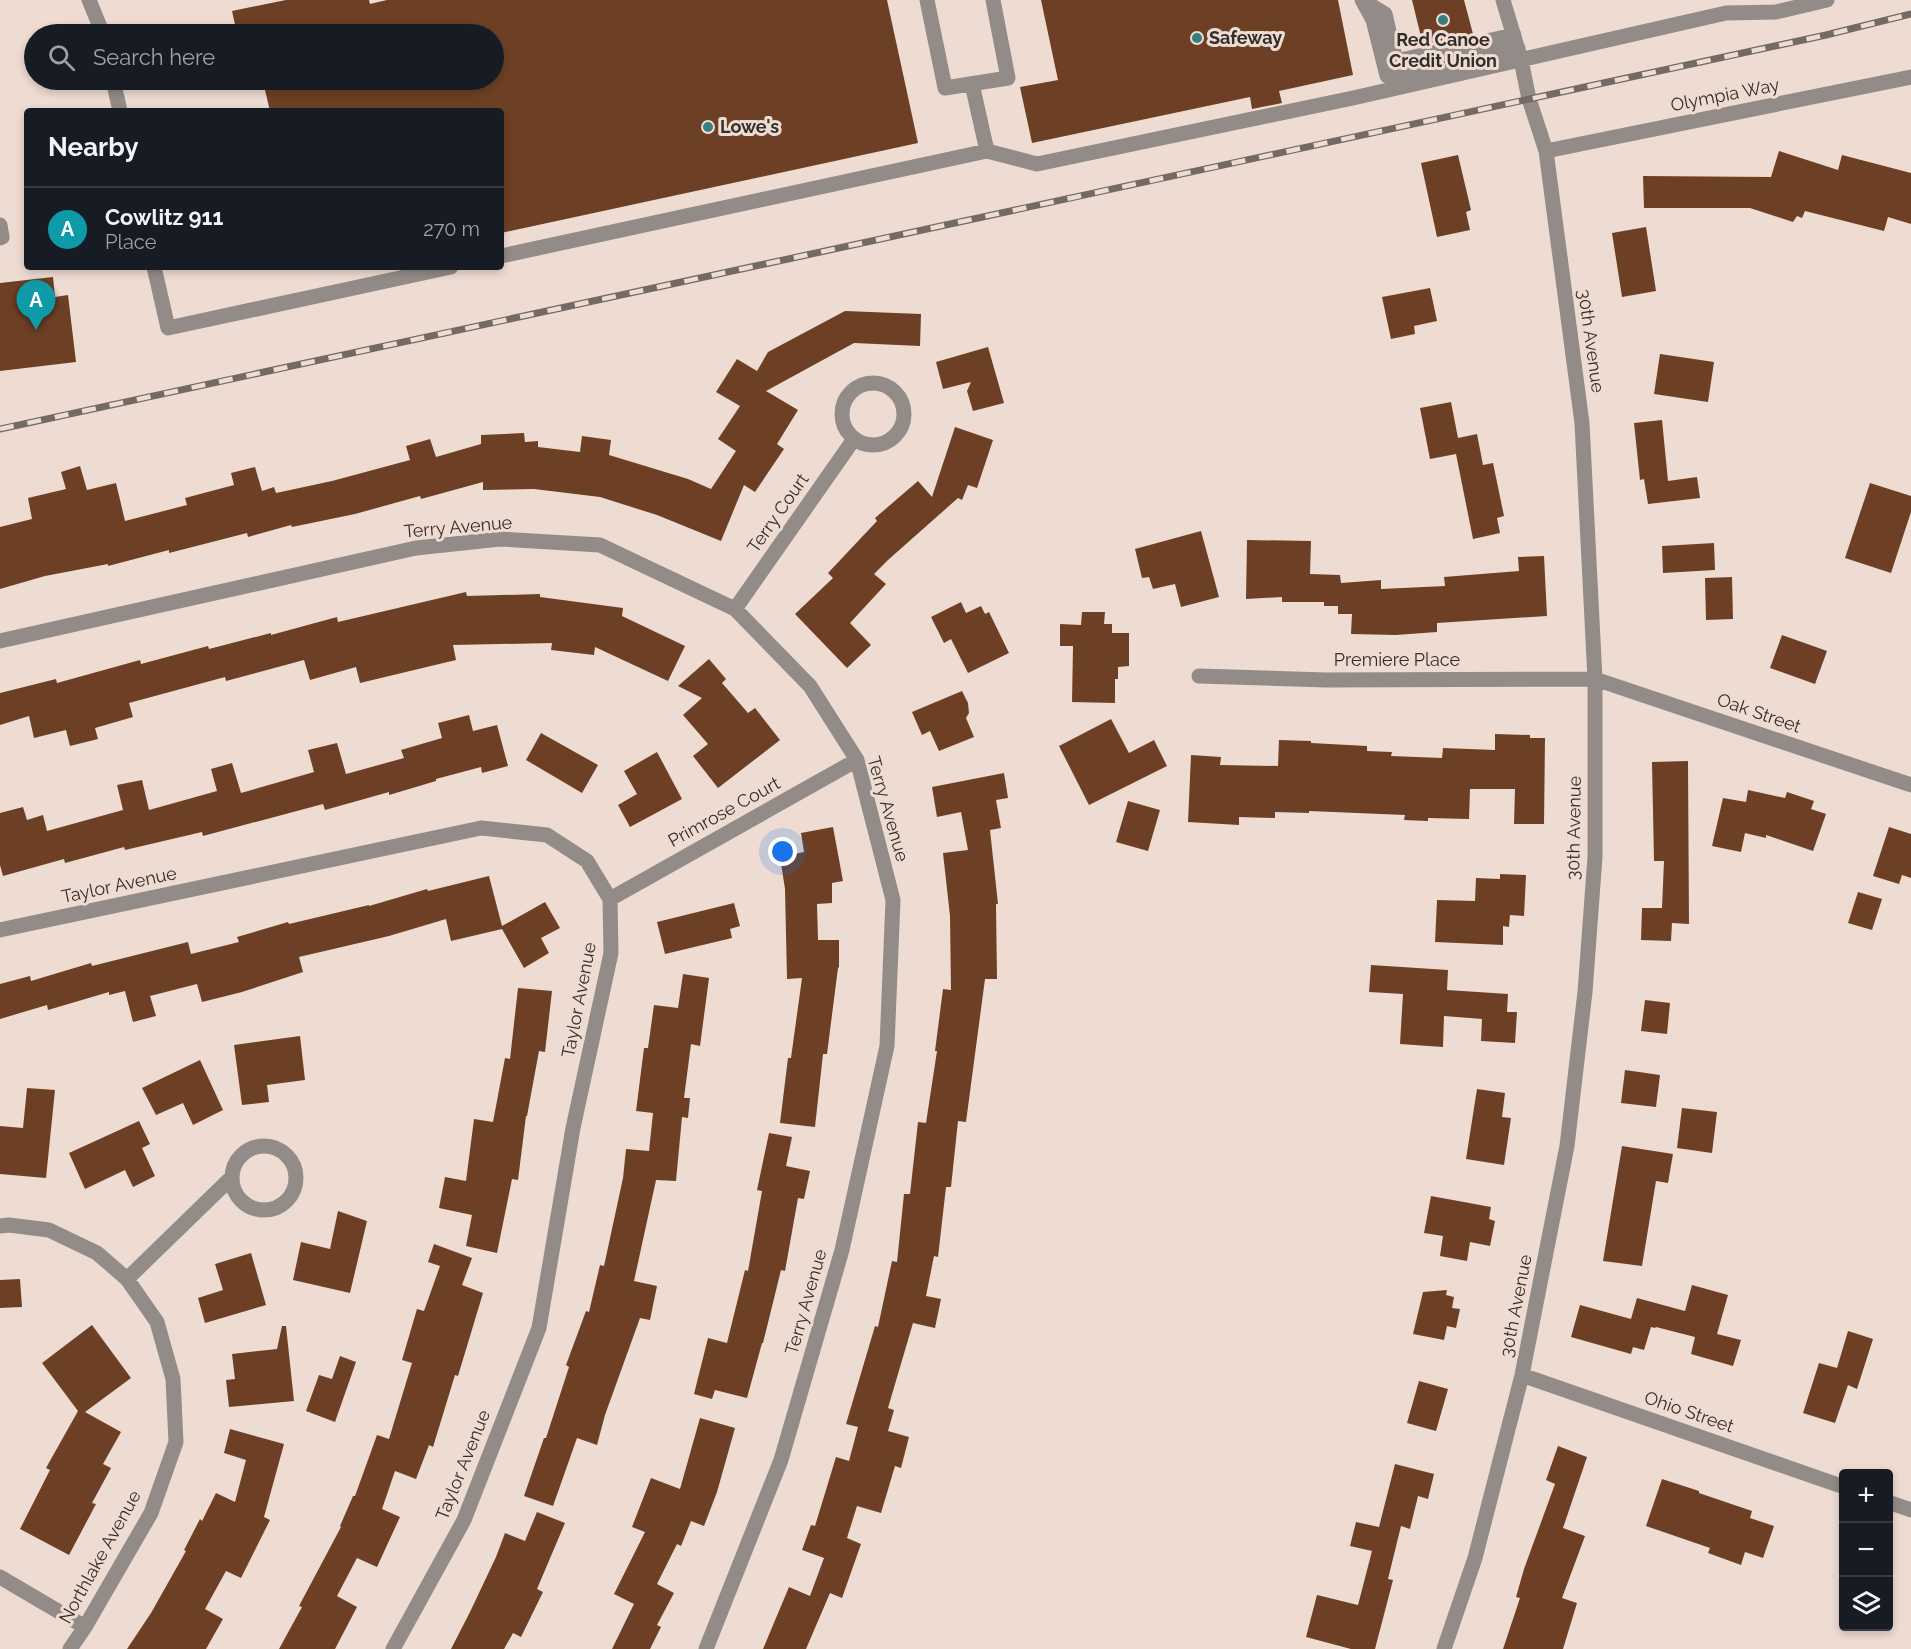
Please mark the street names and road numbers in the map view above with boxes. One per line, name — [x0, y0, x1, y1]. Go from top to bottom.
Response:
street label: Olympia Way — [1669, 74, 1781, 115]
street label: 30th Avenue — [1574, 288, 1609, 394]
street label: Terry Court — [743, 469, 813, 556]
street label: Terry Avenue — [403, 511, 513, 542]
street label: Premiere Place — [1334, 649, 1461, 670]
street label: Oak Street — [1714, 688, 1804, 737]
street label: Terry Avenue — [863, 754, 914, 864]
street label: Primrose Court — [664, 772, 783, 851]
street label: 30th Avenue — [1562, 775, 1585, 880]
street label: Taylor Avenue — [59, 862, 179, 907]
street label: Taylor Avenue — [557, 940, 600, 1059]
street label: Terry Avenue — [780, 1246, 831, 1357]
street label: 30th Avenue — [1495, 1252, 1536, 1359]
street label: Ohio Street — [1642, 1386, 1737, 1437]
street label: Taylor Avenue — [431, 1406, 494, 1523]
street label: Northlake Avenue — [54, 1486, 145, 1627]

